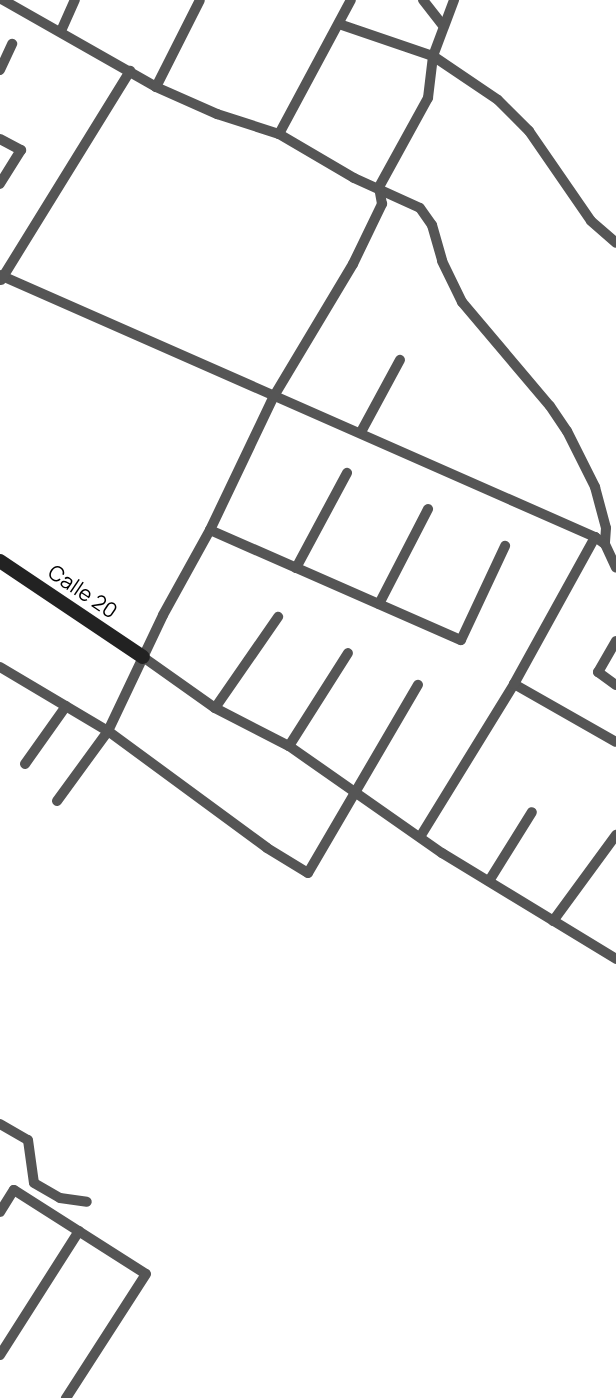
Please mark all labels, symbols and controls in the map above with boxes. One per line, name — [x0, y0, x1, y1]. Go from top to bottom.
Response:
street label: Calle 20 — [44, 559, 122, 623]

